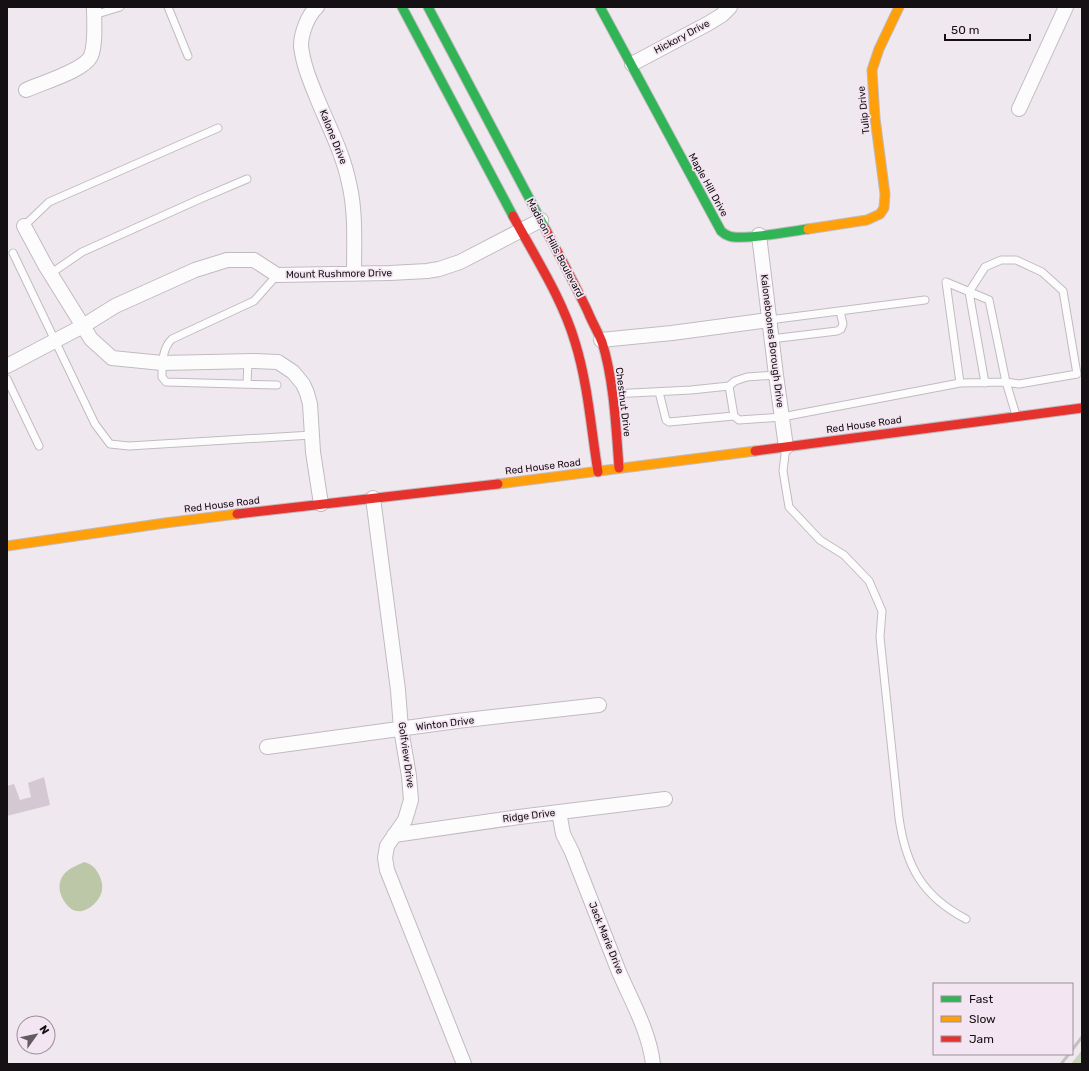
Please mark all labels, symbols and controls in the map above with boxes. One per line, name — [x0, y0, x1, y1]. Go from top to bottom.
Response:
scale bar — [945, 16, 1030, 42]
street label: Hickory Drive — [652, 17, 712, 57]
text: 50 m — [951, 23, 979, 37]
street label: Tulip Drive — [855, 85, 872, 135]
street label: Kalone Drive — [317, 108, 350, 166]
street label: Maple Hill Drive — [686, 151, 731, 219]
street label: Madison Hills Boulevard — [524, 197, 586, 299]
street label: Mount Rushmore Drive — [286, 267, 393, 281]
street label: Kaloneboones Borough Drive — [758, 274, 786, 409]
street label: Chestnut Drive — [613, 367, 633, 438]
street label: Red House Road — [825, 414, 903, 436]
street label: Red House Road — [504, 456, 582, 478]
street label: Red House Road — [183, 494, 261, 516]
street label: Winton Drive — [415, 714, 475, 734]
street label: Golfview Drive — [395, 721, 417, 789]
street label: Ridge Drive — [502, 807, 556, 825]
street label: Jack Marie Drive — [586, 900, 626, 976]
legend — [933, 983, 1073, 1055]
text: Fast — [969, 992, 993, 1006]
text: Slow — [969, 1012, 996, 1026]
north arrow — [16, 1015, 56, 1055]
text: N — [36, 1023, 52, 1037]
text: Jam — [969, 1032, 994, 1046]

